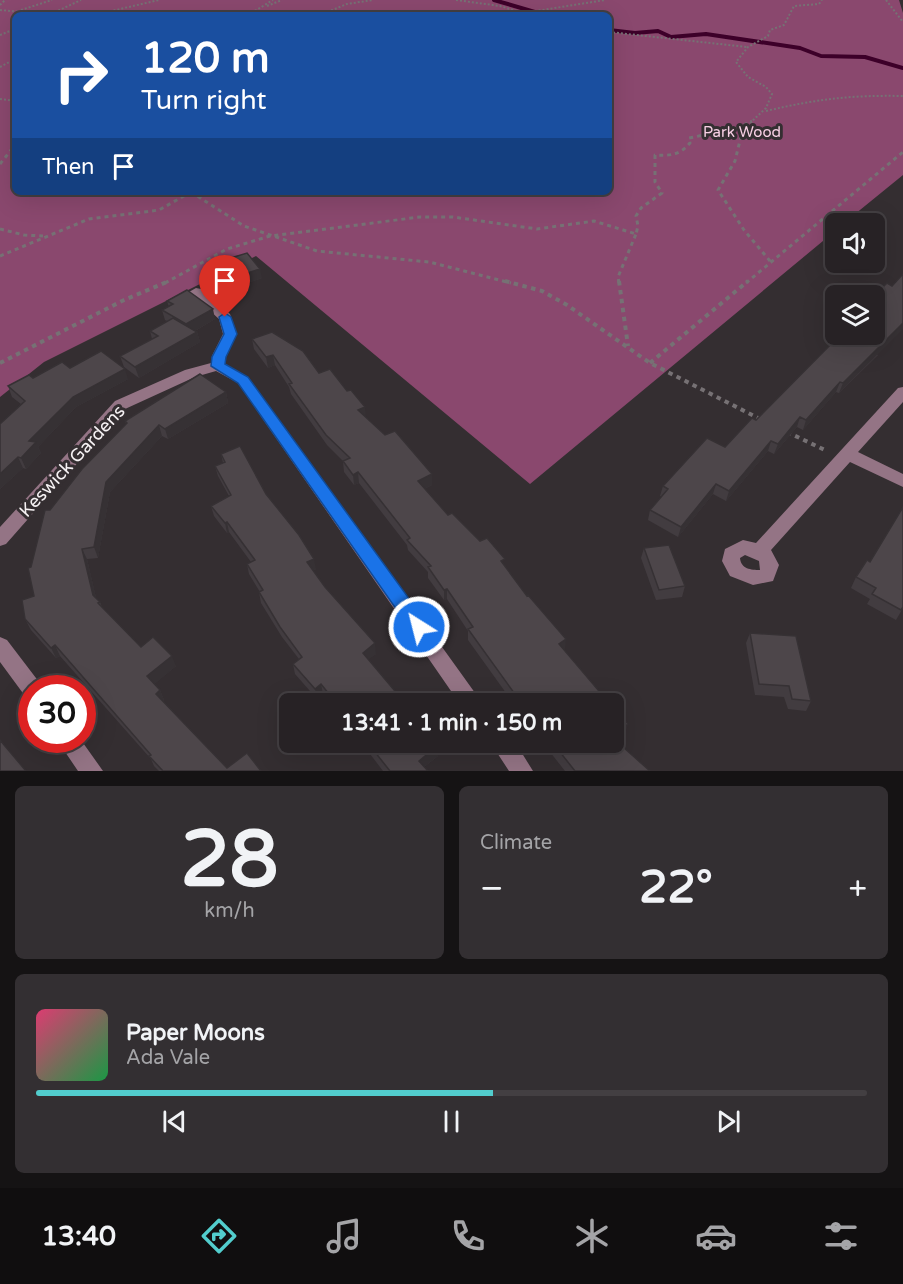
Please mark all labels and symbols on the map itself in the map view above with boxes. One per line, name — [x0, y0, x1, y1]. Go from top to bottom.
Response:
park label: Park Wood — [703, 123, 781, 141]
pin — [199, 255, 250, 317]
street label: Keswick Gardens — [14, 400, 130, 522]
position arrow — [387, 595, 451, 659]
speed limit sign: 30 — [18, 675, 96, 753]

